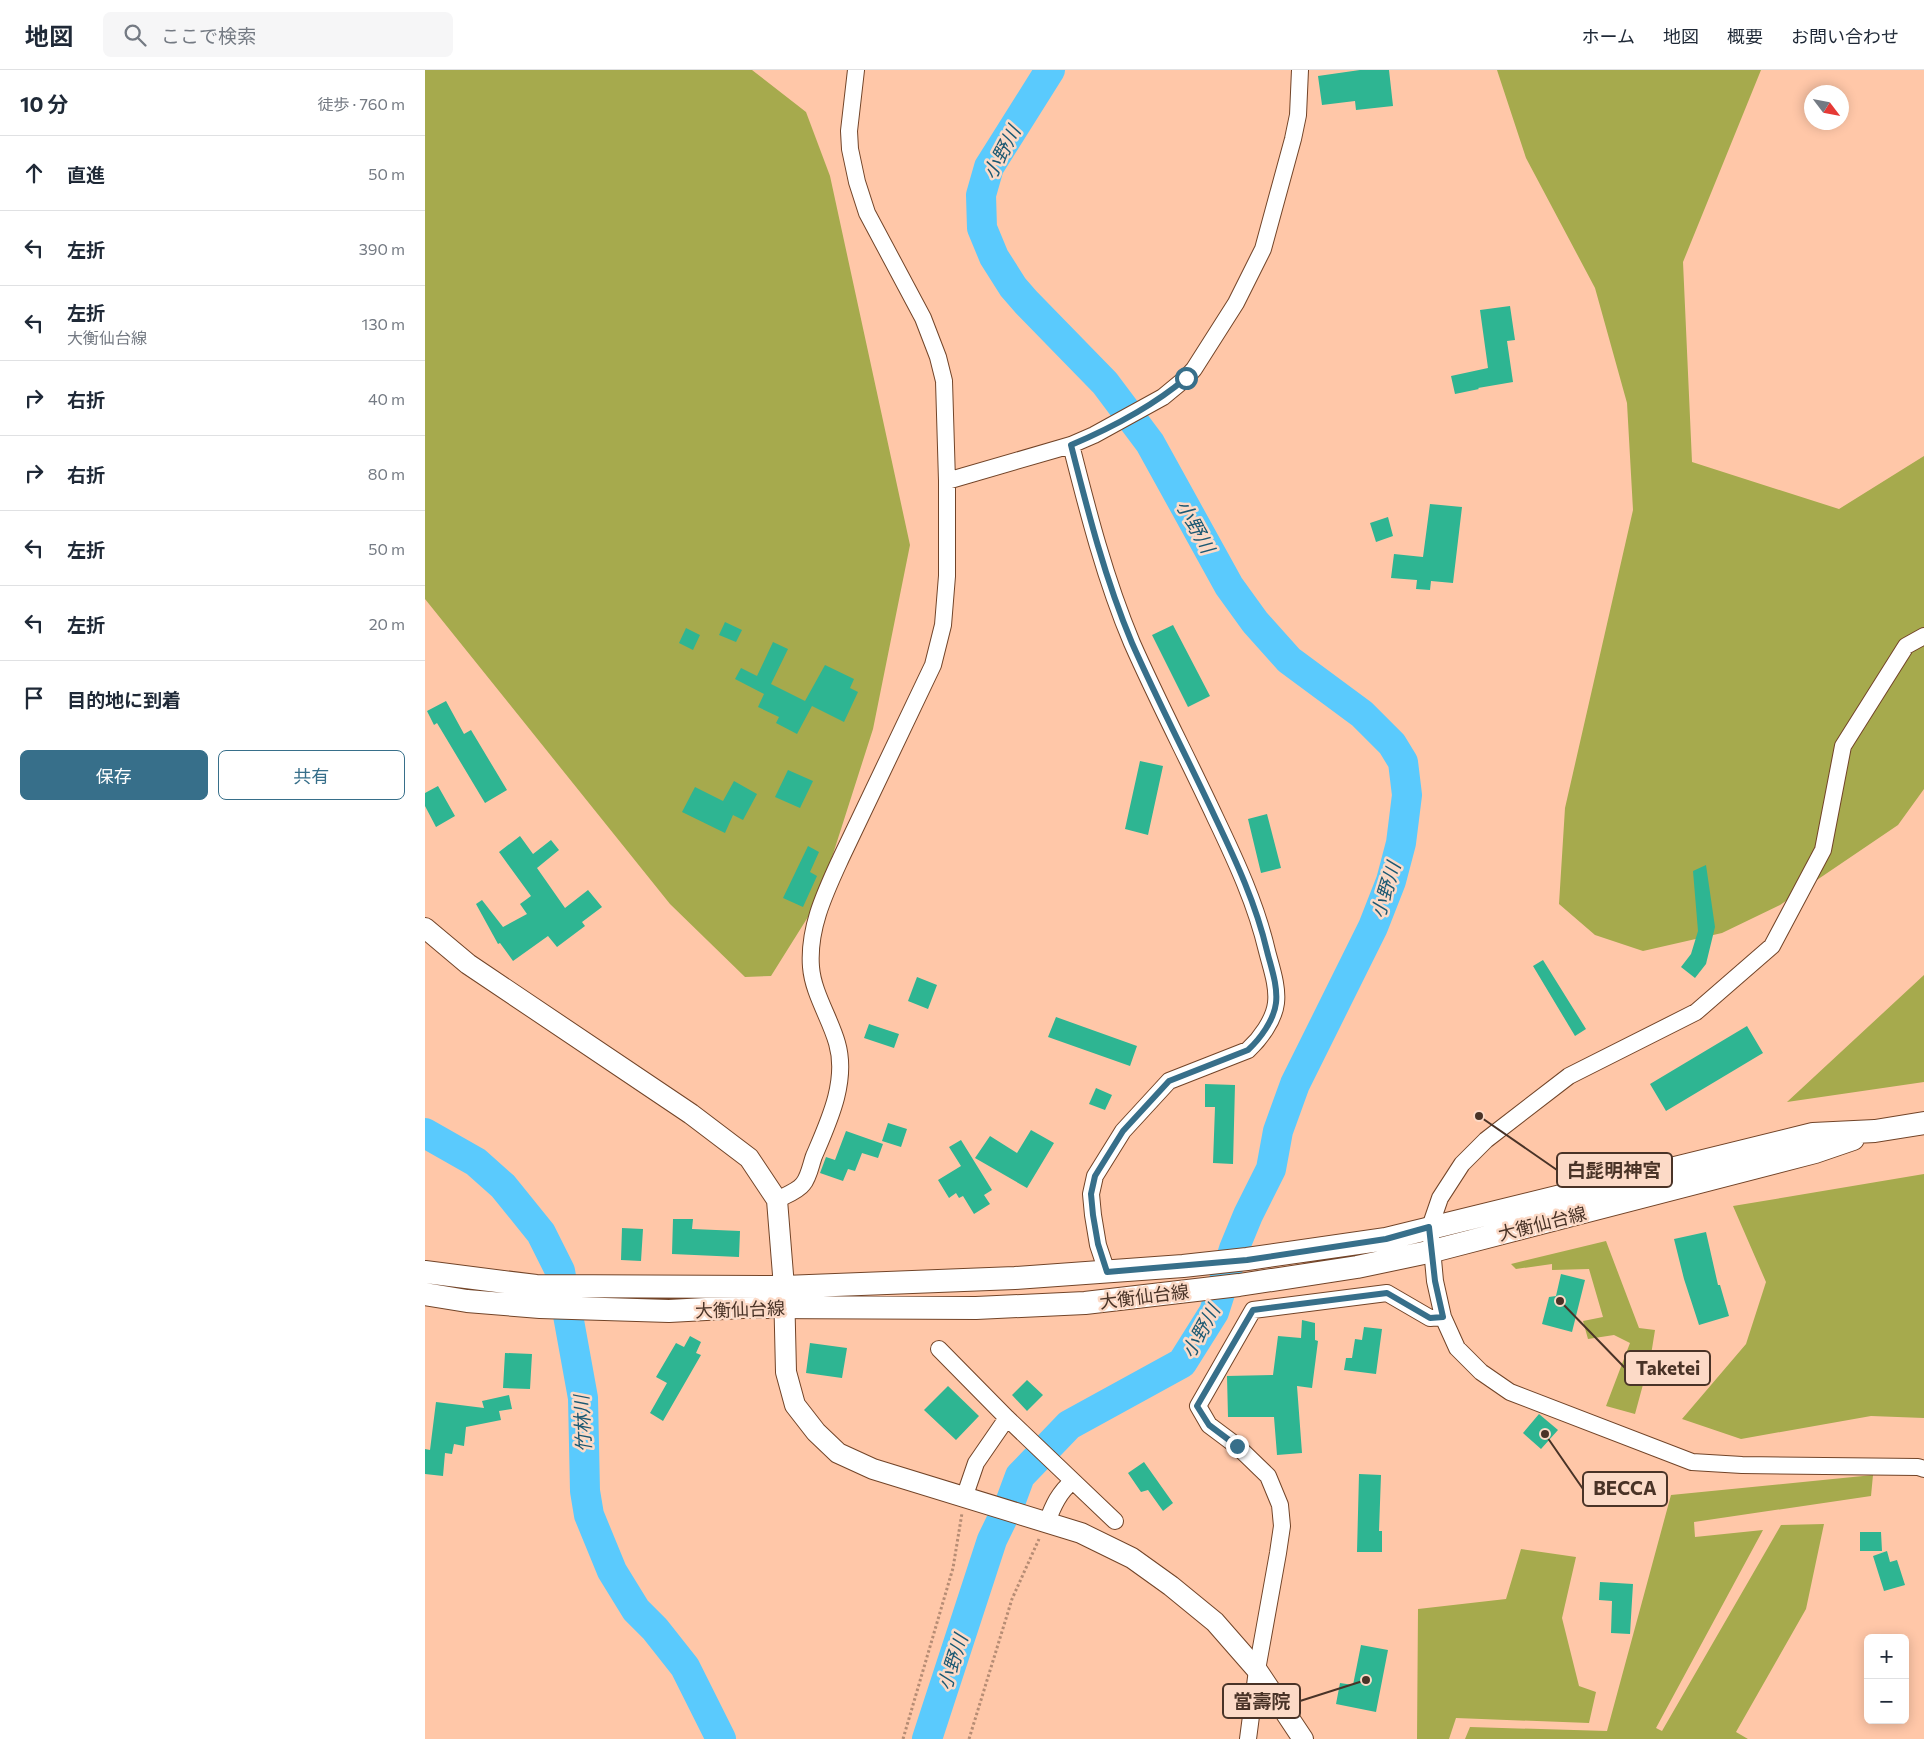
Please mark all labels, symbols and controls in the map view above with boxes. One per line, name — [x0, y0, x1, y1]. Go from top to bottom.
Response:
search box — [103, 12, 453, 57]
text: 地図 — [25, 21, 73, 50]
icon: search — [121, 21, 149, 49]
text: ここで検索 — [161, 24, 256, 47]
text: ホーム — [1582, 25, 1635, 47]
text: 地図 — [1663, 25, 1699, 47]
text: 概要 — [1727, 25, 1763, 47]
text: お問い合わせ — [1791, 25, 1899, 47]
north arrow — [1804, 85, 1849, 130]
text: 10 分 — [20, 91, 68, 116]
text: 徒歩 · 760 m — [318, 94, 405, 113]
water label: 小野川 — [977, 120, 1025, 183]
icon: ahead — [20, 159, 48, 187]
text: 直進 — [67, 163, 105, 186]
text: 50 m — [368, 164, 405, 183]
icon: left — [20, 234, 48, 262]
text: 左折 — [67, 238, 105, 261]
text: 390 m — [359, 239, 405, 258]
text: 左折 — [67, 301, 105, 324]
icon: left — [20, 309, 48, 337]
text: 130 m — [362, 314, 405, 333]
text: 大衡仙台線 — [67, 328, 147, 347]
route start — [1175, 367, 1198, 390]
icon: right — [20, 384, 48, 412]
text: 右折 — [67, 388, 105, 411]
text: 40 m — [368, 389, 405, 408]
icon: right — [20, 459, 48, 487]
text: 右折 — [67, 463, 105, 486]
text: 80 m — [368, 464, 405, 483]
water label: 小野川 — [1172, 495, 1221, 558]
icon: left — [20, 534, 48, 562]
text: 左折 — [67, 538, 105, 561]
text: 50 m — [368, 539, 405, 558]
icon: left — [20, 609, 48, 637]
text: 左折 — [67, 613, 105, 636]
text: 20 m — [369, 614, 405, 633]
icon: arrive — [20, 684, 48, 712]
text: 目的地に到着 — [67, 688, 181, 711]
button: 保存 — [20, 750, 208, 800]
button: 共有 — [218, 750, 405, 800]
water label: 小野川 — [1366, 857, 1405, 921]
callout: 白髭明神宮 — [1557, 1153, 1672, 1187]
text: 白髭明神宮 — [1566, 1158, 1662, 1181]
street label: 大衡仙台線 — [1496, 1201, 1588, 1245]
street label: 大衡仙台線 — [1098, 1280, 1190, 1312]
street label: 大衡仙台線 — [695, 1296, 785, 1322]
water label: 小野川 — [1176, 1299, 1225, 1362]
callout: Taketei — [1625, 1351, 1710, 1385]
text: Taketei — [1636, 1356, 1700, 1379]
water label: 竹林川 — [569, 1393, 595, 1453]
route end — [1226, 1435, 1249, 1458]
callout: BECCA — [1583, 1472, 1667, 1506]
text: BECCA — [1593, 1476, 1657, 1499]
water label: 小野川 — [932, 1629, 972, 1693]
map controls — [1864, 1634, 1909, 1724]
button: + — [1864, 1634, 1909, 1679]
button: − — [1864, 1679, 1909, 1724]
callout: 當壽院 — [1223, 1684, 1300, 1718]
text: 當壽院 — [1233, 1689, 1291, 1712]

